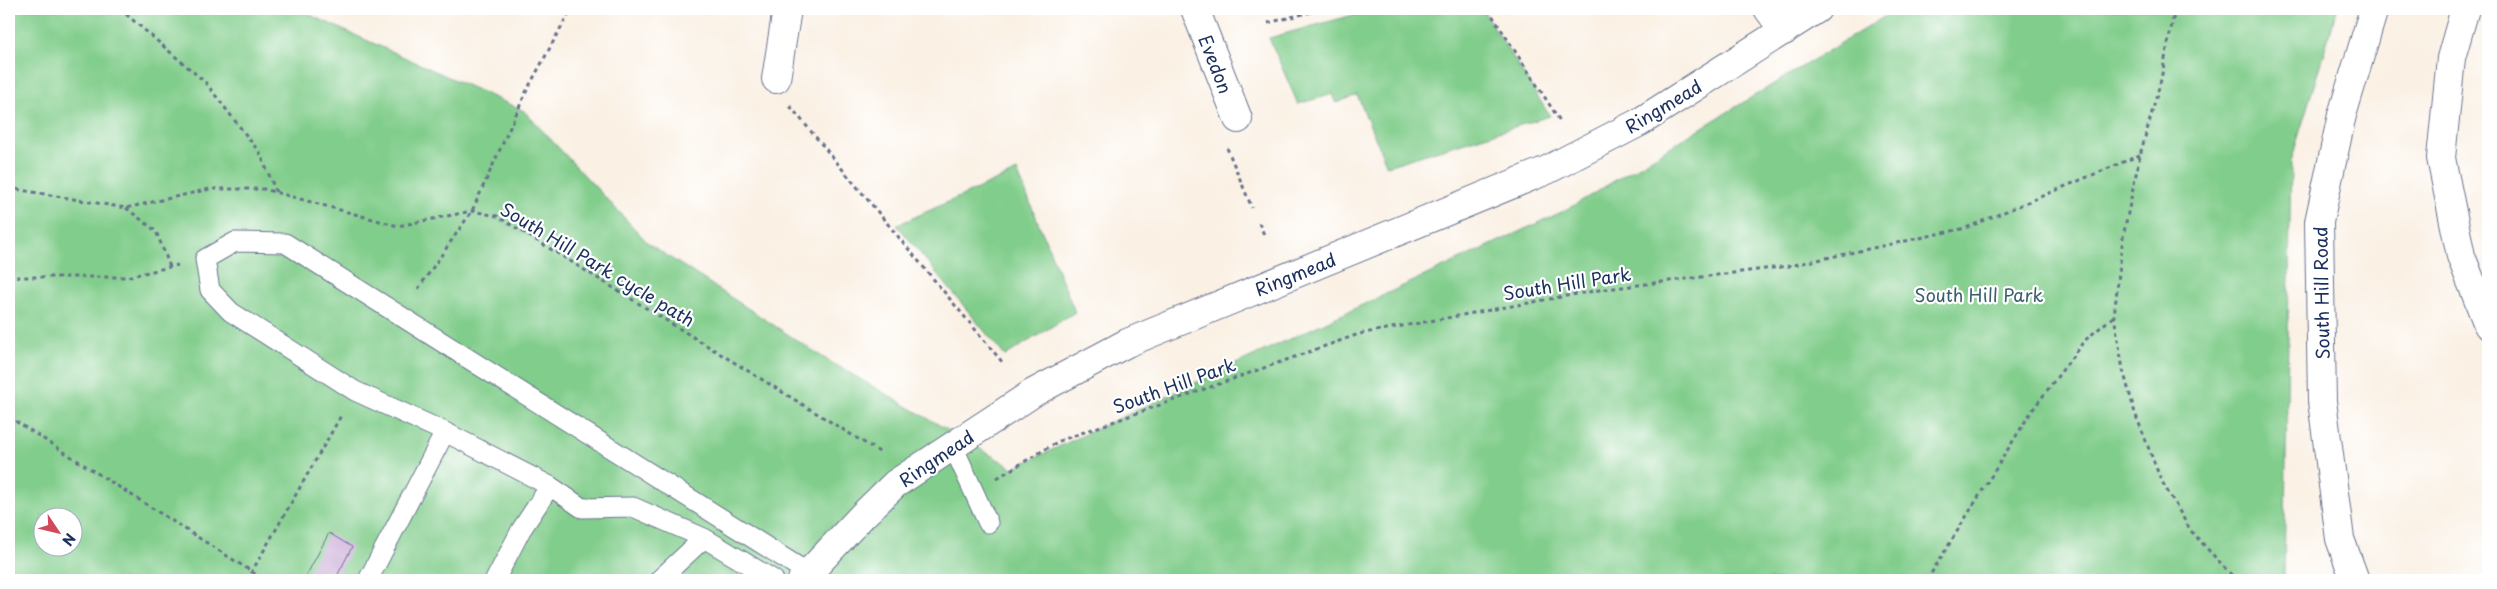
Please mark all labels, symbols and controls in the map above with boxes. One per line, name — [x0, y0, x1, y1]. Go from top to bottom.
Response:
street label: Evedon — [1193, 31, 1239, 97]
street label: Ringmead — [1619, 72, 1707, 140]
street label: South Hill Park cycle path — [496, 195, 700, 333]
street label: South Hill Road — [2306, 226, 2336, 360]
street label: Ringmead — [1250, 245, 1340, 303]
street label: South Hill Park — [1501, 260, 1633, 306]
park label: South Hill Park — [1915, 281, 2043, 308]
street label: South Hill Park — [1109, 350, 1239, 420]
street label: Ringmead — [893, 423, 979, 493]
north arrow — [32, 506, 82, 556]
text: N — [57, 529, 81, 550]

